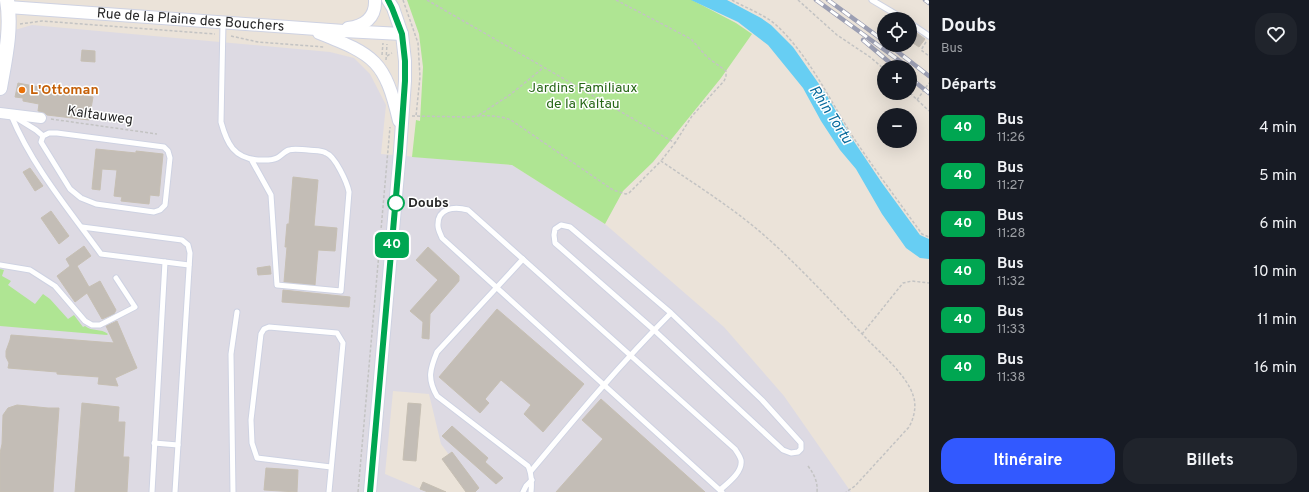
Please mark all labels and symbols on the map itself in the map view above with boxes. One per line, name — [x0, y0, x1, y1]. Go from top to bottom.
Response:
street label: Rue de la Plaine des Bouchers — [96, 5, 285, 35]
park label: Jardins Familiaux de la Kaltau — [529, 80, 637, 113]
place label: L'Ottoman — [30, 82, 99, 99]
water label: Rhin Tortu — [804, 82, 856, 149]
marker: L'Ottoman — [17, 85, 27, 95]
street label: Kaltauweg — [66, 103, 134, 129]
marker: Doubs — [387, 194, 405, 212]
place label: Doubs — [408, 195, 449, 212]
line badge: 40 — [374, 232, 410, 258]

